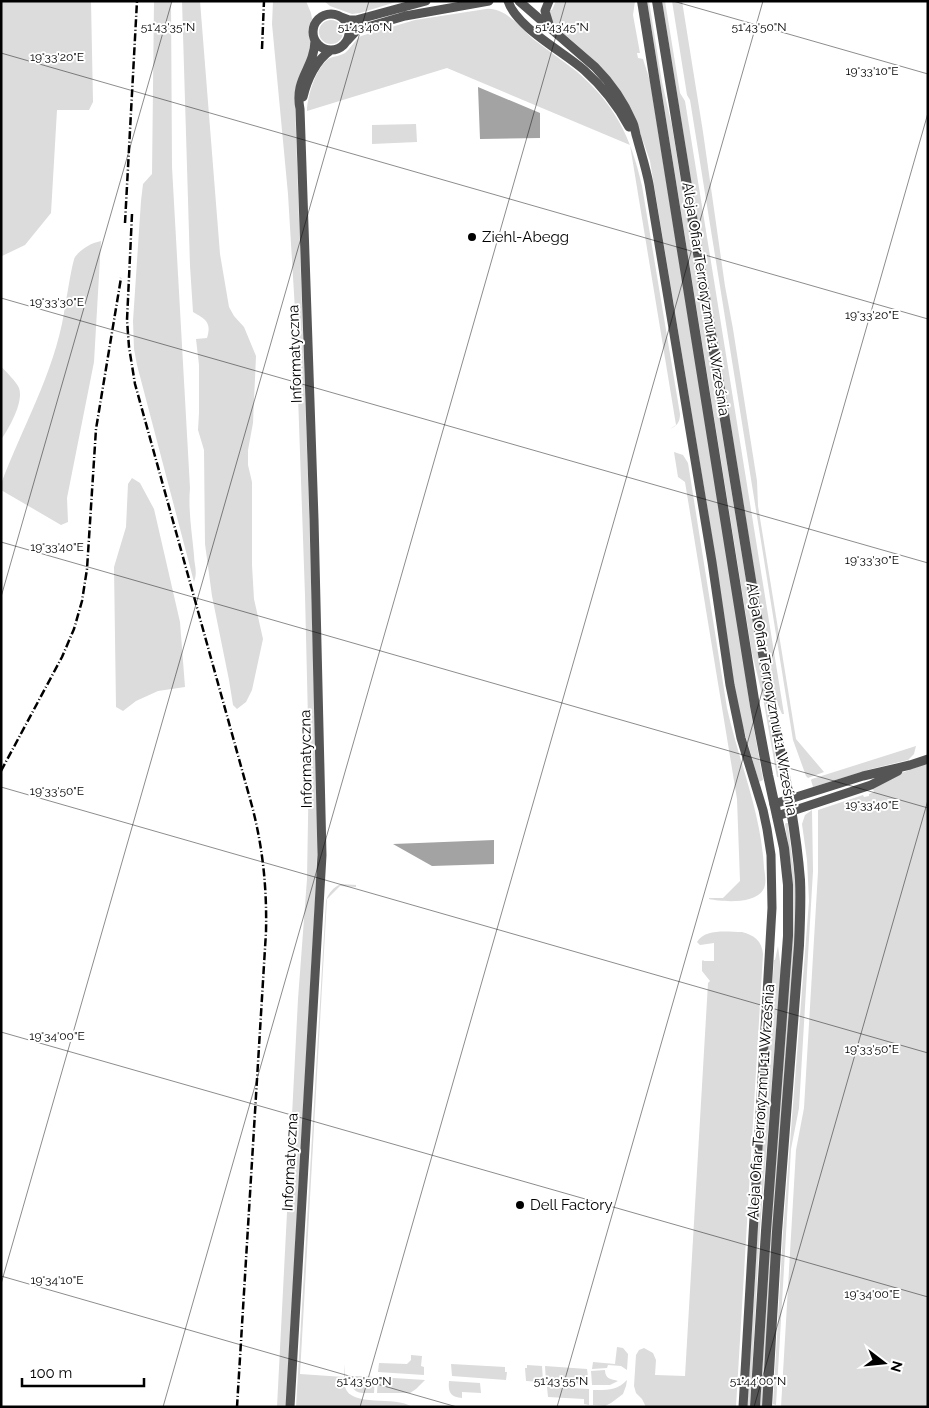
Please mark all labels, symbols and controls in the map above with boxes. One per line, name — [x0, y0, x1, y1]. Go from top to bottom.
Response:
text: 51°43'35"N — [141, 20, 195, 34]
text: 51°43'40"N — [338, 20, 392, 34]
text: 51°43'45"N — [535, 20, 589, 34]
text: 51°43'50"N — [731, 20, 787, 34]
text: 19°33'20"E — [30, 50, 84, 64]
text: 19°33'10"E — [845, 64, 899, 78]
street label: Aleja Ofiar Terroryzmu 11 Września — [679, 181, 733, 417]
place label: Ziehl-Abegg — [482, 228, 569, 246]
marker: Ziehl-Abegg — [466, 231, 478, 243]
text: 19°33'30"E — [30, 295, 84, 309]
street label: Informatyczna — [284, 304, 306, 404]
text: 19°33'20"E — [845, 308, 899, 322]
text: 19°33'40"E — [30, 540, 84, 554]
text: 19°33'30"E — [845, 553, 899, 567]
street label: Aleja Ofiar Terroryzmu 11 Września — [743, 581, 801, 817]
street label: Informatyczna — [296, 710, 316, 808]
text: 19°33'50"E — [30, 784, 84, 798]
text: 19°33'40"E — [845, 798, 899, 812]
street label: Aleja Ofiar Terroryzmu 11 Września — [744, 983, 778, 1221]
text: 19°34'00"E — [29, 1029, 85, 1043]
text: 19°33'50"E — [845, 1042, 899, 1056]
street label: Informatyczna — [278, 1112, 302, 1212]
place label: Dell Factory — [530, 1196, 613, 1214]
marker: Dell Factory — [514, 1199, 526, 1211]
text: 19°34'10"E — [30, 1273, 84, 1287]
text: 19°34'00"E — [844, 1287, 900, 1301]
north arrow — [859, 1338, 909, 1388]
scale bar — [22, 1356, 145, 1388]
text: N — [887, 1359, 906, 1374]
text: 100 m — [30, 1364, 72, 1382]
text: 51°43'50"N — [336, 1374, 392, 1388]
text: 51°43'55"N — [534, 1374, 588, 1388]
text: 51°44'00"N — [730, 1374, 786, 1388]

